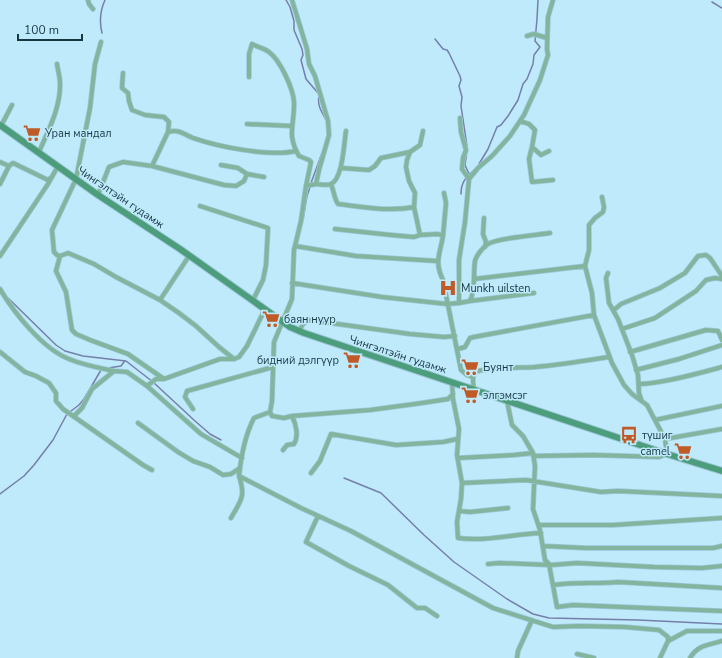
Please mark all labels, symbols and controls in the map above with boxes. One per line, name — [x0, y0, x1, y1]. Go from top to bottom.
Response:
scale bar — [18, 16, 82, 42]
text: 100 m — [24, 22, 59, 38]
supermarket icon: Уран мандал — [22, 123, 42, 143]
place label: Уран мандал — [44, 126, 112, 141]
street label: Чингэлтэйн гудамж — [74, 163, 167, 232]
hospital icon: Munkh uilsten — [438, 278, 458, 298]
place label: Munkh uilsten — [461, 281, 530, 296]
supermarket icon: баян нуур — [261, 309, 281, 329]
place label: баян нуур — [284, 312, 336, 327]
street label: Чингэлтэйн гудамж — [347, 332, 449, 377]
supermarket icon: бидний дэлгүүр — [342, 350, 362, 370]
place label: бидний дэлгүүр — [257, 353, 339, 368]
supermarket icon: Буянт — [460, 357, 480, 377]
place label: Буянт — [483, 360, 513, 375]
supermarket icon: элгэмсэг — [460, 385, 480, 405]
place label: элгэмсэг — [483, 388, 528, 403]
bus stop icon: түшиг — [619, 425, 639, 445]
place label: түшиг — [642, 428, 673, 443]
supermarket icon: camel — [673, 441, 693, 461]
place label: camel — [641, 444, 671, 459]

